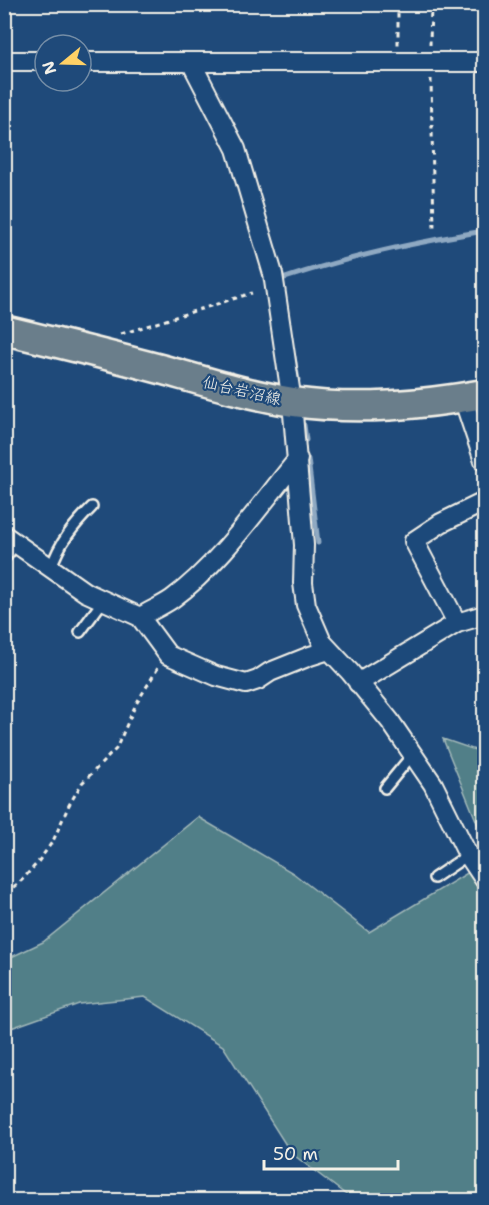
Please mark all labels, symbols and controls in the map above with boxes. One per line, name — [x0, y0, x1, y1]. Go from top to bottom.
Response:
north arrow — [33, 33, 93, 93]
text: N — [37, 58, 61, 77]
street label: 仙台岩沼線 — [201, 371, 283, 410]
scale bar — [264, 1133, 398, 1171]
text: 50 m — [273, 1142, 318, 1166]

